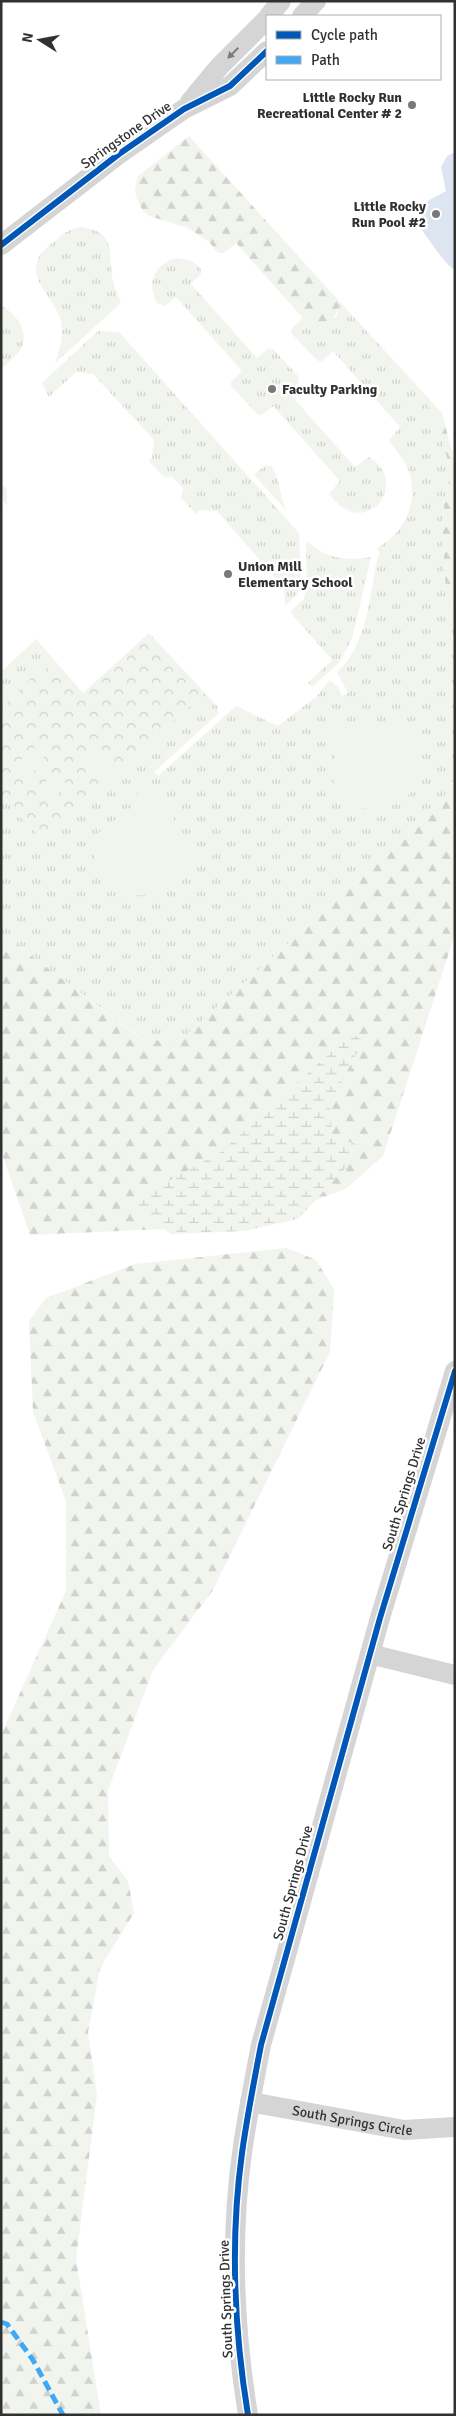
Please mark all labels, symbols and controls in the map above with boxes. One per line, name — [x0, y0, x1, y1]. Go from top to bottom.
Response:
north arrow — [15, 15, 65, 65]
legend — [266, 15, 441, 80]
text: Cycle path — [311, 26, 378, 44]
text: N — [18, 31, 37, 44]
one-way arrow — [227, 47, 239, 59]
text: Path — [311, 51, 340, 69]
place label: Little Rocky Run Recreational Center # 2 — [257, 89, 402, 122]
street label: Springstone Drive — [77, 97, 175, 173]
marker: Little Rocky Run Recreational Center # 2 — [406, 99, 418, 111]
place label: Little Rocky Run Pool #2 — [352, 198, 426, 231]
marker: Little Rocky Run Pool #2 — [430, 208, 442, 220]
place label: Faculty Parking — [282, 381, 378, 398]
marker: Faculty Parking — [266, 383, 278, 395]
place label: Union Mill Elementary School — [238, 558, 353, 591]
marker: Union Mill Elementary School — [222, 568, 234, 580]
street label: South Springs Drive — [379, 1435, 429, 1553]
street label: South Springs Drive — [269, 1824, 317, 1942]
street label: South Springs Circle — [291, 2101, 413, 2139]
street label: South Springs Drive — [215, 2240, 237, 2358]

